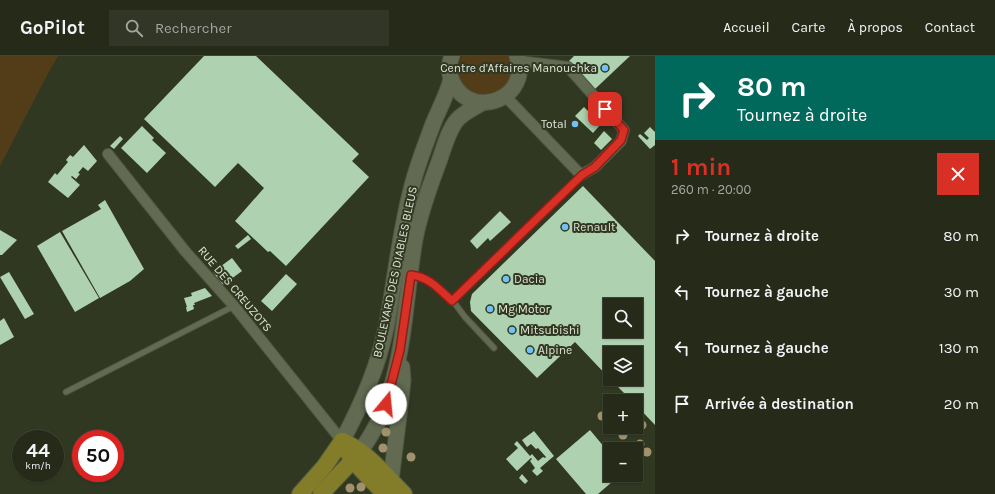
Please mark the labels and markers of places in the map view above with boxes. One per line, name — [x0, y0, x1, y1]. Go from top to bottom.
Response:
place label: Centre d'Affaires Manouchka — [440, 61, 597, 75]
marker: Centre d'Affaires Manouchka — [600, 63, 610, 73]
pin — [588, 92, 622, 126]
place label: Total — [541, 117, 567, 131]
marker: Total — [570, 119, 580, 129]
place label: Renault — [573, 220, 616, 234]
marker: Renault — [560, 222, 570, 232]
place label: Dacia — [514, 272, 545, 286]
marker: Dacia — [501, 274, 511, 284]
place label: Mg Motor — [498, 302, 551, 316]
marker: Mg Motor — [485, 304, 495, 314]
place label: Mitsubishi — [520, 323, 580, 337]
marker: Mitsubishi — [507, 325, 517, 335]
place label: Alpine — [538, 343, 572, 357]
marker: Alpine — [525, 345, 535, 355]

